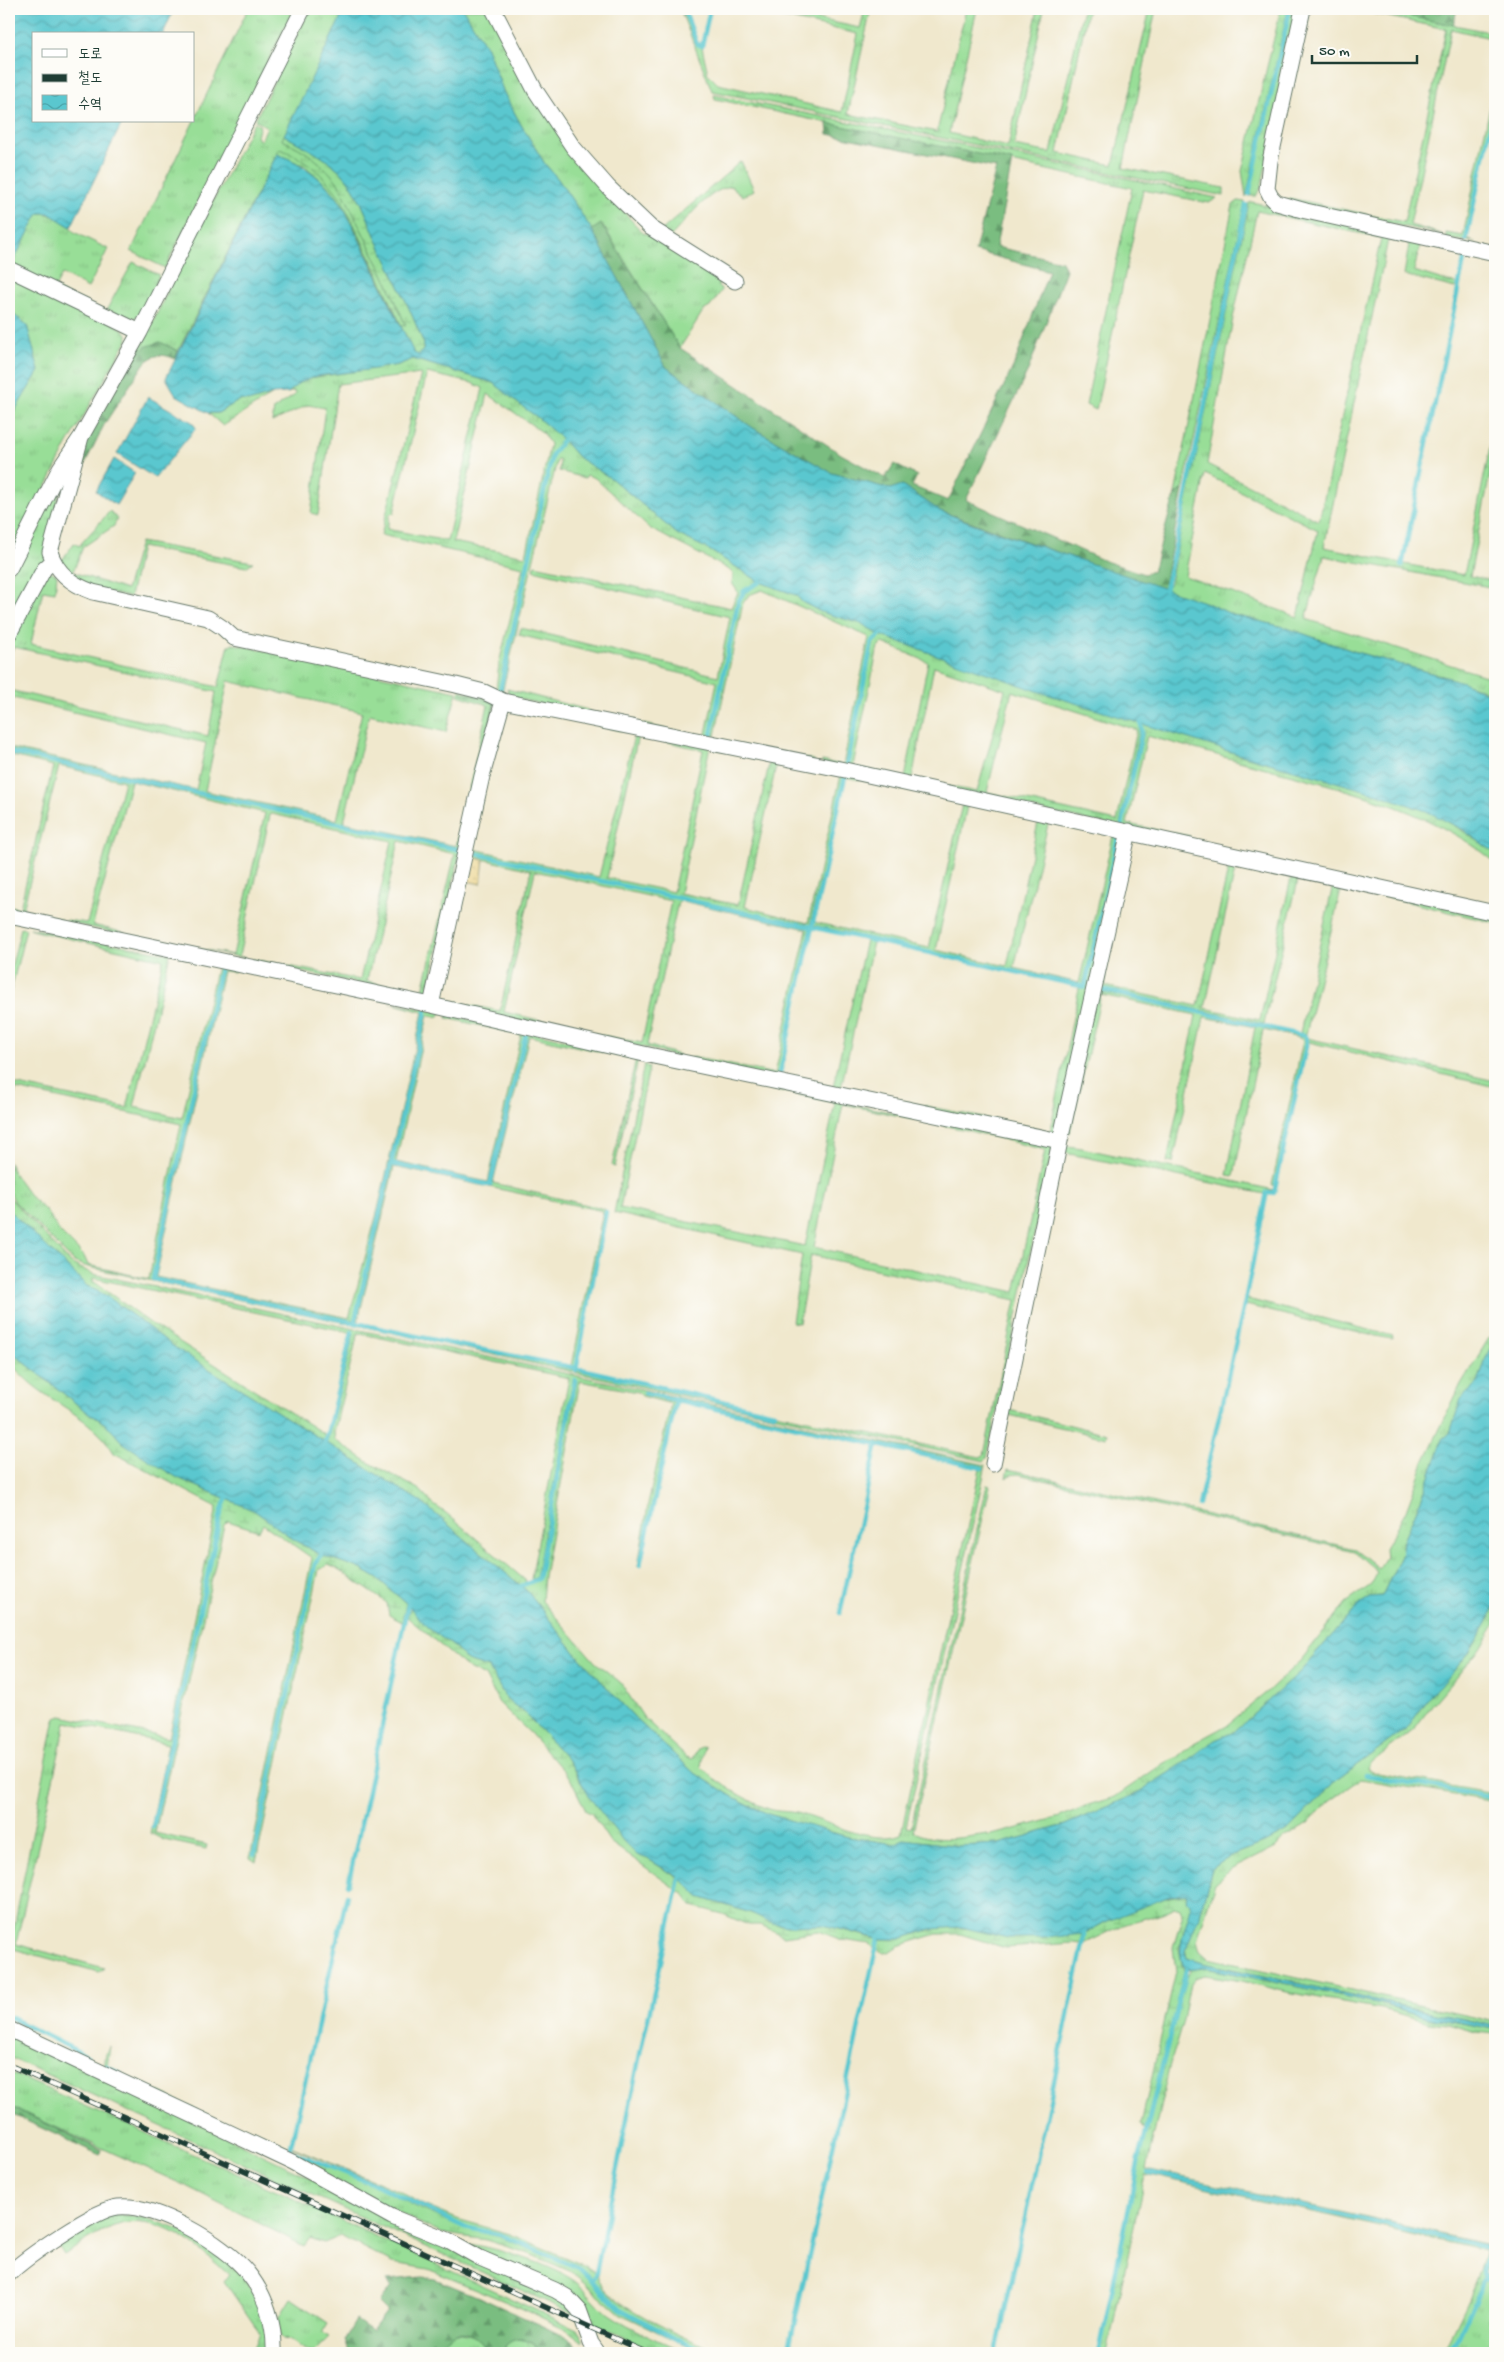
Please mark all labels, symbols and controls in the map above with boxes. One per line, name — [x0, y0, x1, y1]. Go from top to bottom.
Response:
legend — [32, 32, 195, 122]
scale bar — [1312, 32, 1416, 64]
text: 50 m — [1319, 43, 1350, 61]
text: 도로 — [78, 46, 102, 64]
text: 철도 — [78, 70, 102, 88]
text: 수역 — [78, 96, 102, 114]

